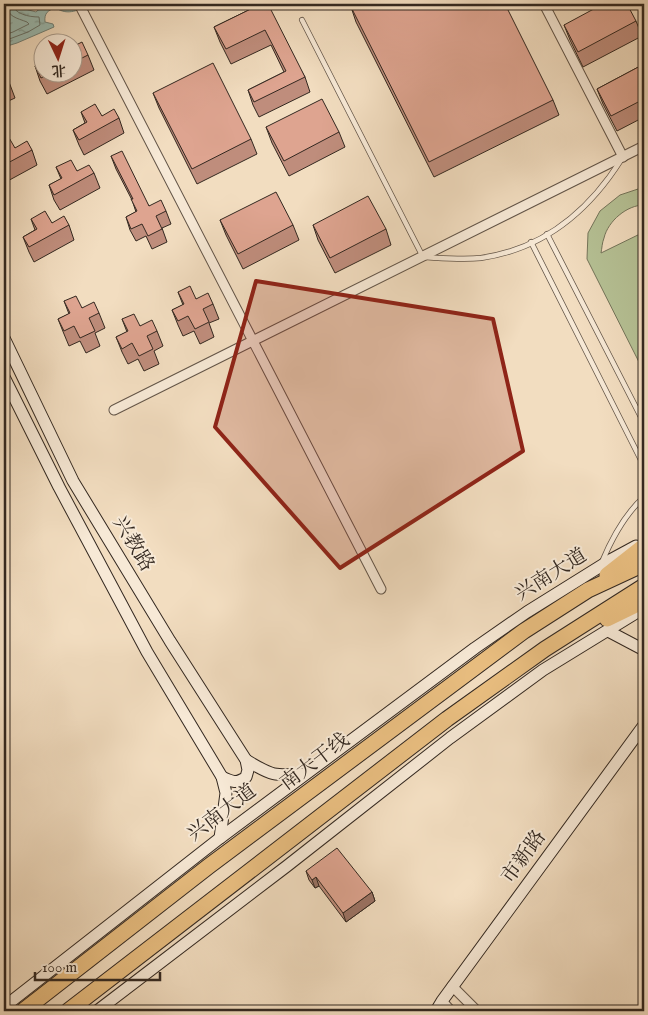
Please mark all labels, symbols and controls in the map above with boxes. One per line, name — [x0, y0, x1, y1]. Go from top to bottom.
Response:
north arrow — [32, 32, 82, 82]
text: 北 — [51, 61, 66, 79]
street label: 兴教路 — [107, 512, 159, 576]
street label: 兴南大道 — [510, 543, 592, 607]
street label: 南大干线 — [276, 728, 354, 796]
street label: 兴南大道 — [183, 779, 261, 847]
street label: 市新路 — [496, 825, 552, 889]
scale bar — [35, 950, 160, 982]
text: 100 m — [42, 958, 78, 977]

